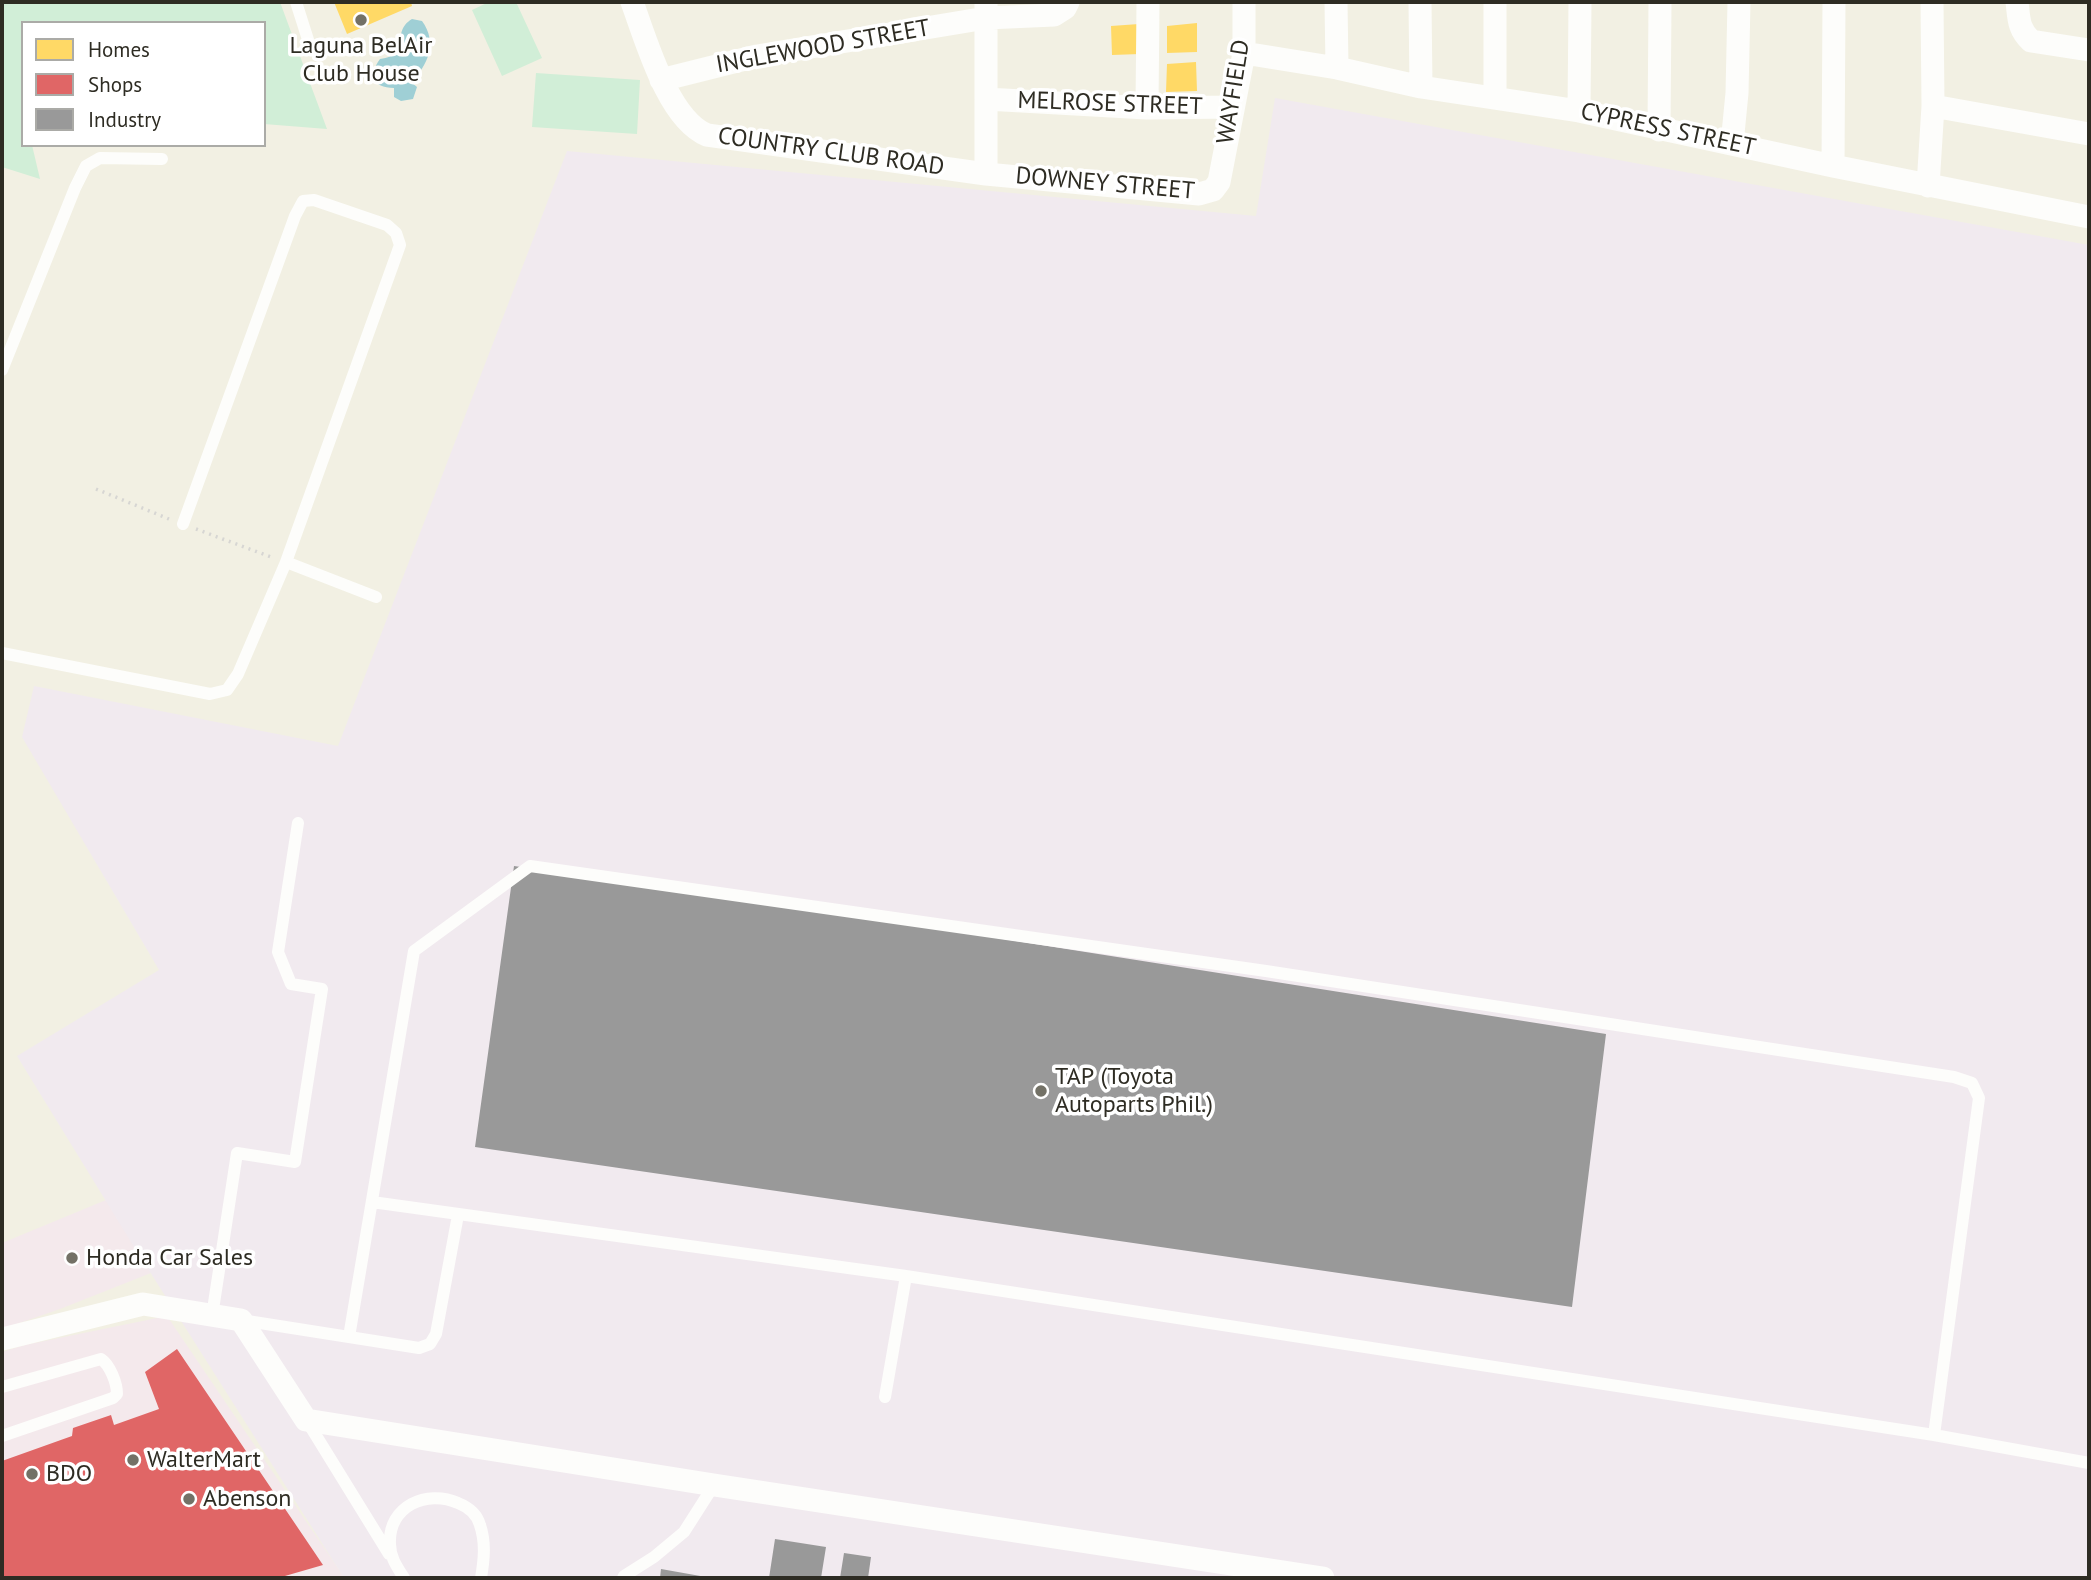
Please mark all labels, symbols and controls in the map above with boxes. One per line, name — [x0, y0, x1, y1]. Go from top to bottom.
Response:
marker: Laguna BelAir Club House — [353, 12, 369, 28]
street label: INGLEWOOD STREET — [714, 14, 932, 80]
legend — [21, 21, 266, 147]
place label: Laguna BelAir Club House — [290, 32, 432, 88]
text: Homes — [88, 36, 150, 63]
street label: WAYFIELD — [1212, 38, 1256, 146]
text: Shops — [88, 71, 142, 98]
street label: MELROSE STREET — [1017, 86, 1203, 122]
street label: CYPRESS STREET — [1578, 97, 1758, 163]
text: Industry — [88, 106, 161, 133]
street label: COUNTRY CLUB ROAD — [716, 122, 946, 182]
street label: DOWNEY STREET — [1014, 162, 1196, 206]
place label: TAP (Toyota Autoparts Phil.) — [1055, 1063, 1213, 1119]
marker: TAP (Toyota Autoparts Phil.) — [1033, 1083, 1049, 1099]
place label: Honda Car Sales — [86, 1244, 253, 1272]
marker: Honda Car Sales — [64, 1250, 80, 1266]
place label: WalterMart — [147, 1446, 261, 1474]
marker: WalterMart — [125, 1452, 141, 1468]
place label: BDO — [46, 1460, 92, 1488]
marker: BDO — [24, 1466, 40, 1482]
place label: Abenson — [203, 1485, 291, 1513]
marker: Abenson — [181, 1491, 197, 1507]

